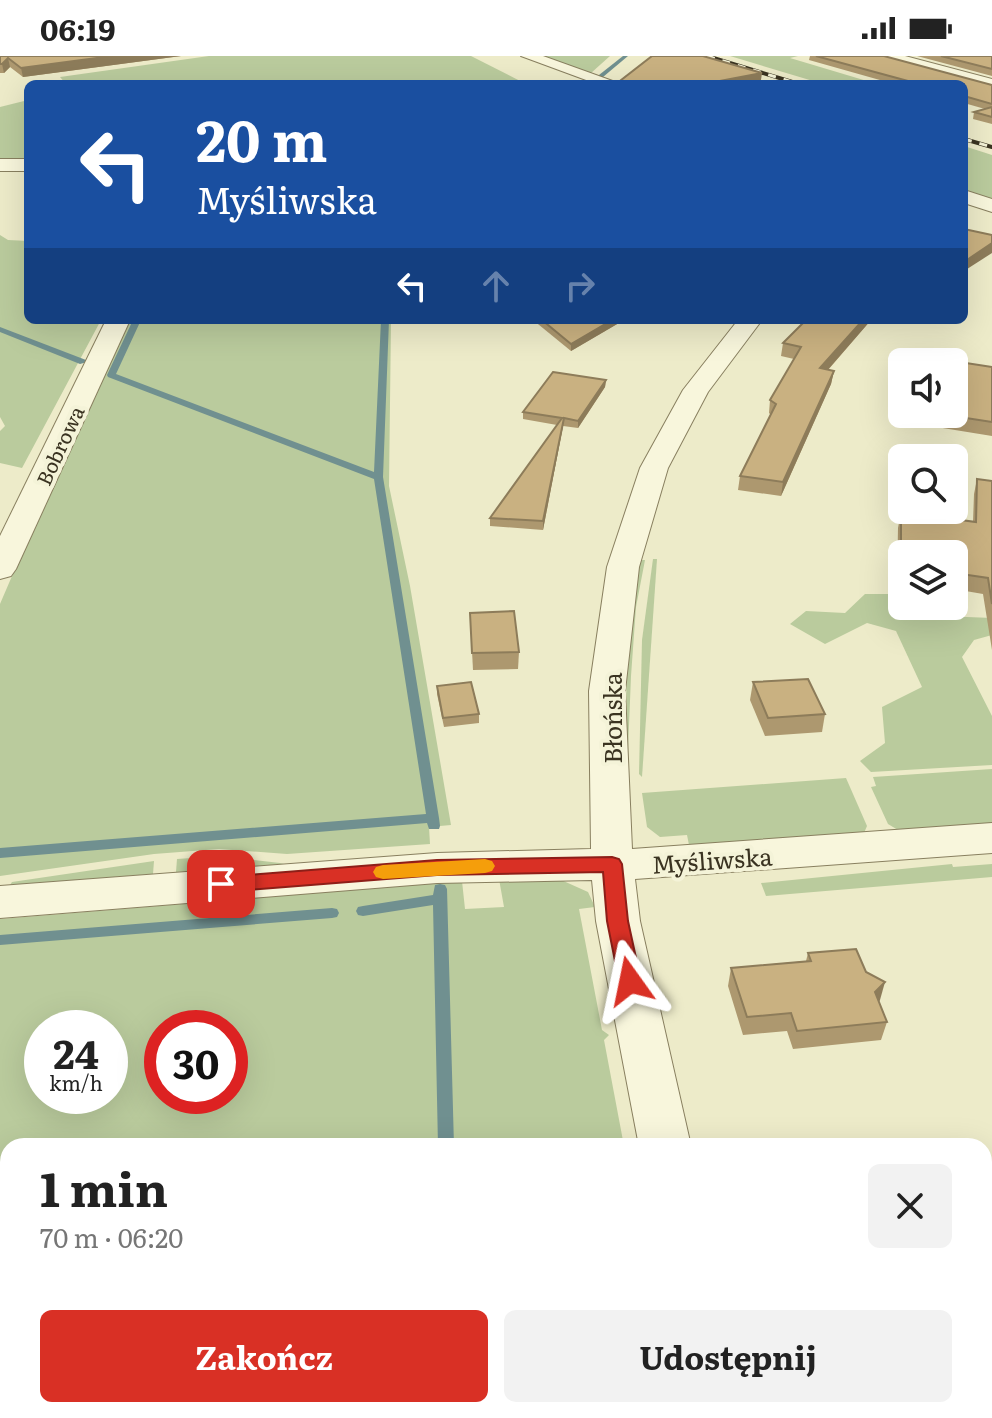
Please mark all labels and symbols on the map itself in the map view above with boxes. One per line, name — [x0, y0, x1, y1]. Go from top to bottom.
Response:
street label: Bobrowa — [27, 400, 91, 490]
street label: Błońska — [594, 672, 629, 764]
street label: Myśliwska — [651, 837, 773, 881]
pin — [187, 850, 255, 918]
position arrow — [588, 939, 672, 1023]
speed limit sign: 30 — [144, 1010, 248, 1114]

